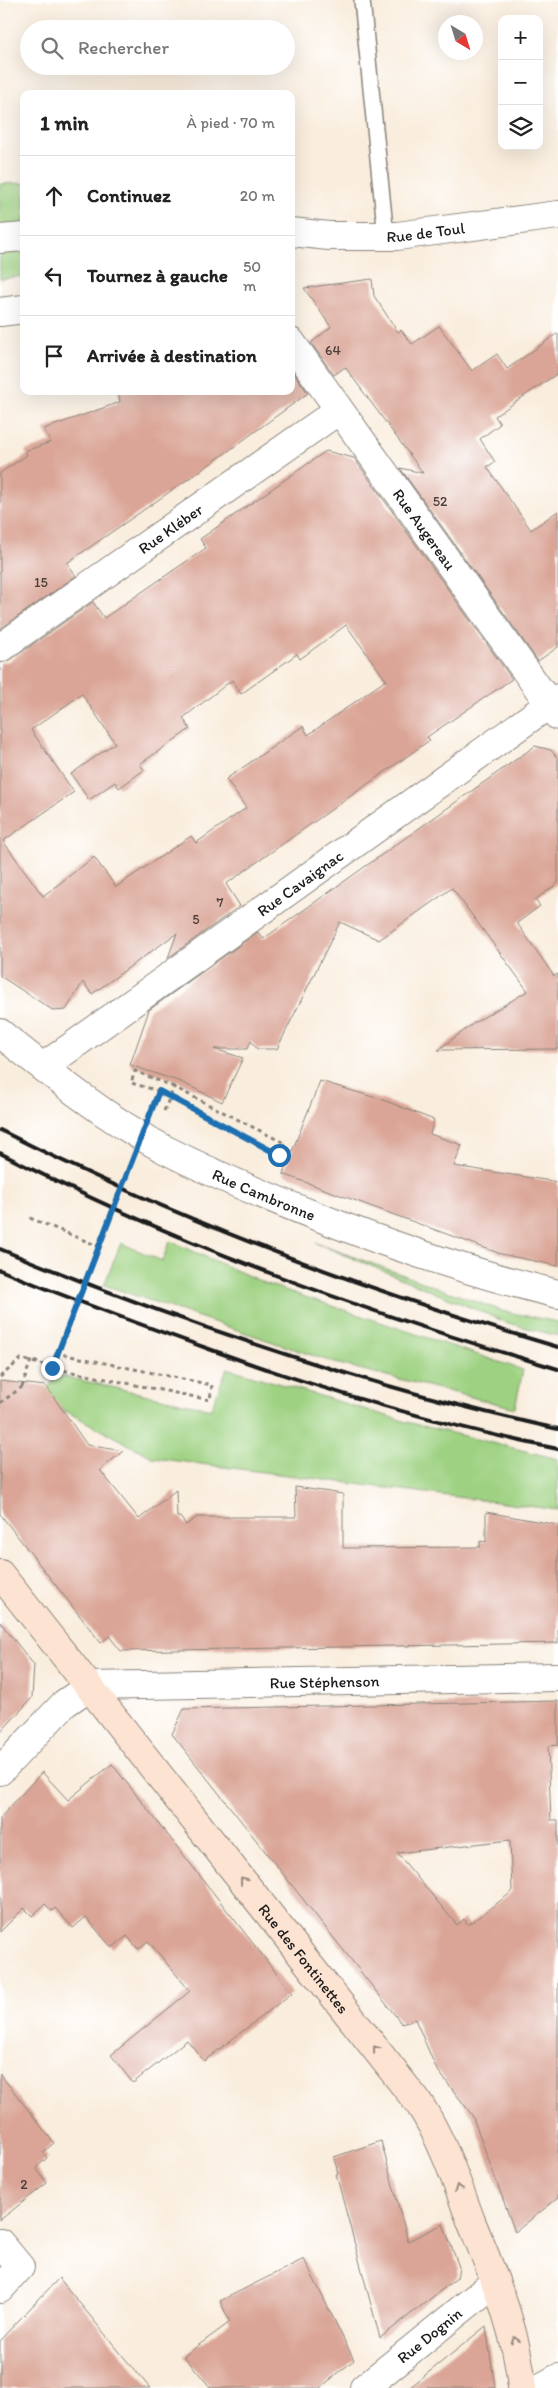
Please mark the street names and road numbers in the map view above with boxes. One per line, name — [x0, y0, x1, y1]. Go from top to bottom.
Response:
street label: Rue de Toul — [386, 218, 466, 246]
street label: Rue Augereau — [389, 485, 460, 574]
street label: Rue Kléber — [134, 499, 207, 558]
street label: Rue Cavaignac — [253, 846, 347, 920]
street label: Rue Cambronne — [209, 1164, 318, 1224]
street label: Rue Stéphenson — [270, 1671, 380, 1692]
street label: Rue des Fontinettes — [255, 1900, 353, 2017]
street label: Rue Dognin — [393, 2303, 466, 2367]

